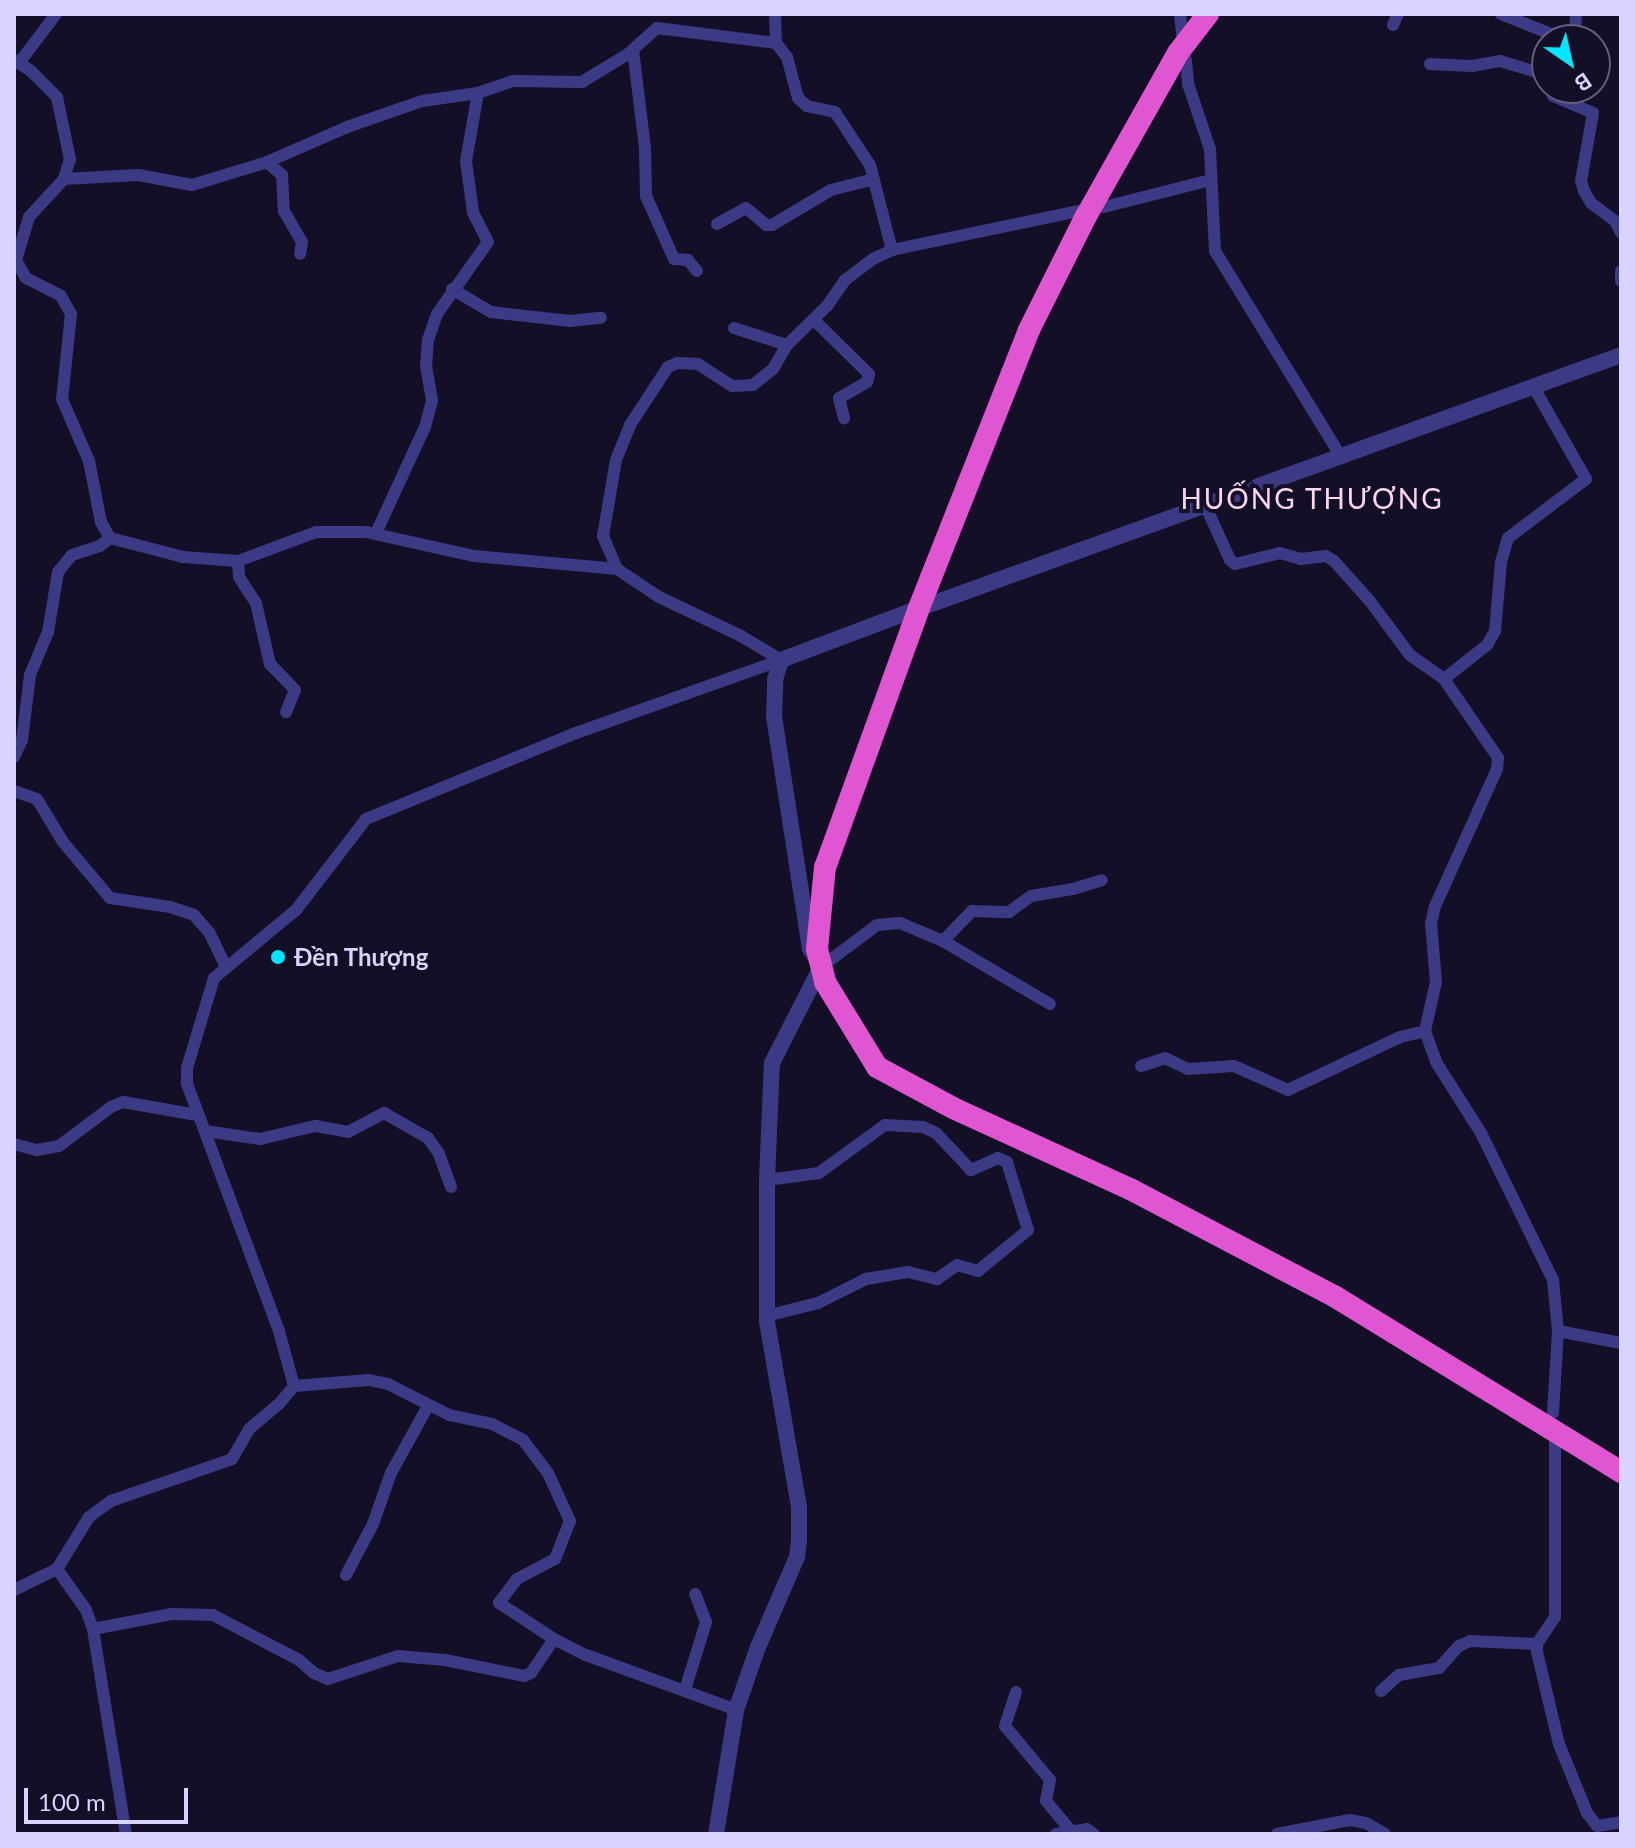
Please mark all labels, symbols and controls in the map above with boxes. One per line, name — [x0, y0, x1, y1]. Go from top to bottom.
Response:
north arrow — [1531, 24, 1611, 104]
text: B — [1570, 67, 1597, 98]
district label: HUỐNG THƯỢNG — [1180, 481, 1444, 515]
place label: Đền Thượng — [294, 943, 429, 971]
marker: Đền Thượng — [269, 948, 287, 966]
scale bar — [28, 1772, 192, 1822]
text: 100 m — [38, 1787, 106, 1816]

